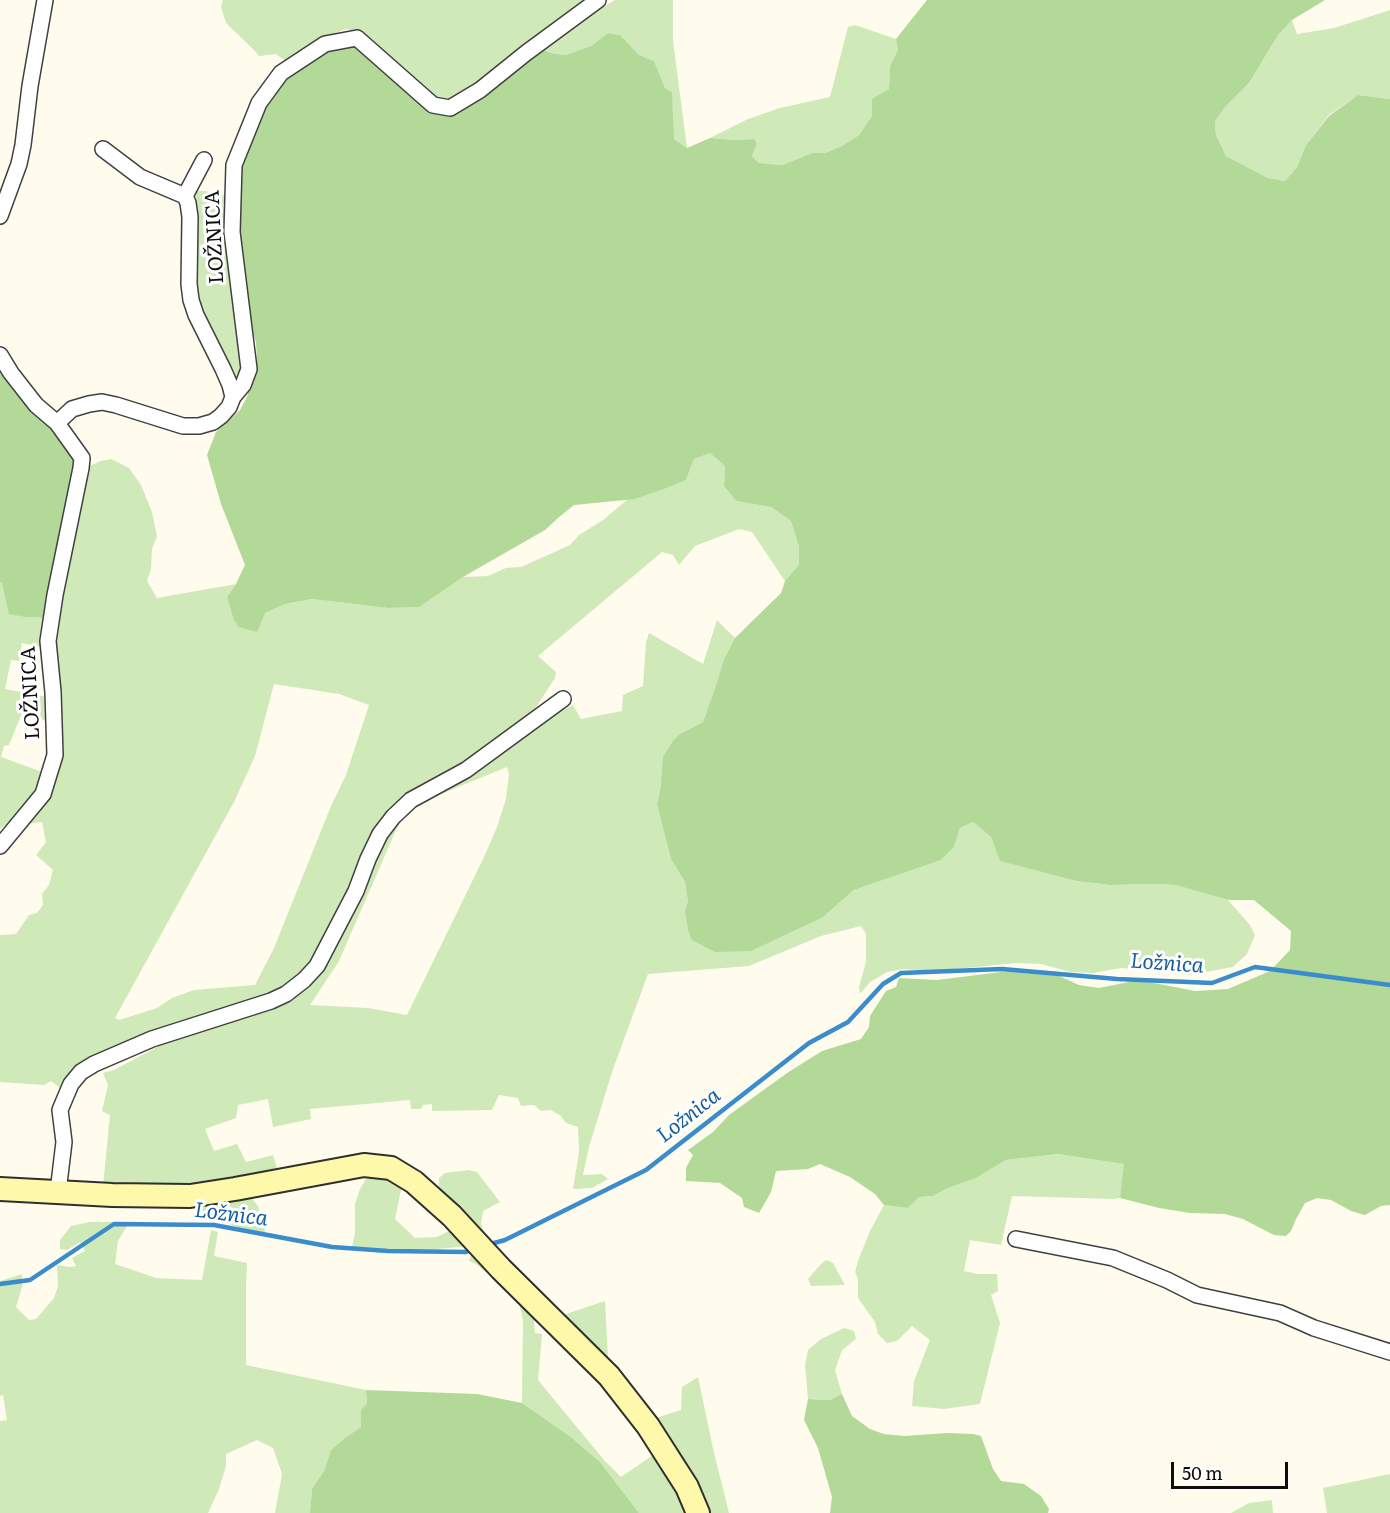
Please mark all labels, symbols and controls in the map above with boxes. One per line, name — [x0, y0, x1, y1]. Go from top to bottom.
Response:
street label: LOŽNICA — [201, 190, 229, 284]
street label: LOŽNICA — [17, 646, 45, 740]
water label: Ložnica — [1129, 949, 1205, 979]
water label: Ložnica — [652, 1083, 726, 1149]
water label: Ložnica — [193, 1198, 269, 1232]
scale bar — [1174, 1450, 1291, 1488]
text: 50 m — [1182, 1459, 1223, 1486]

